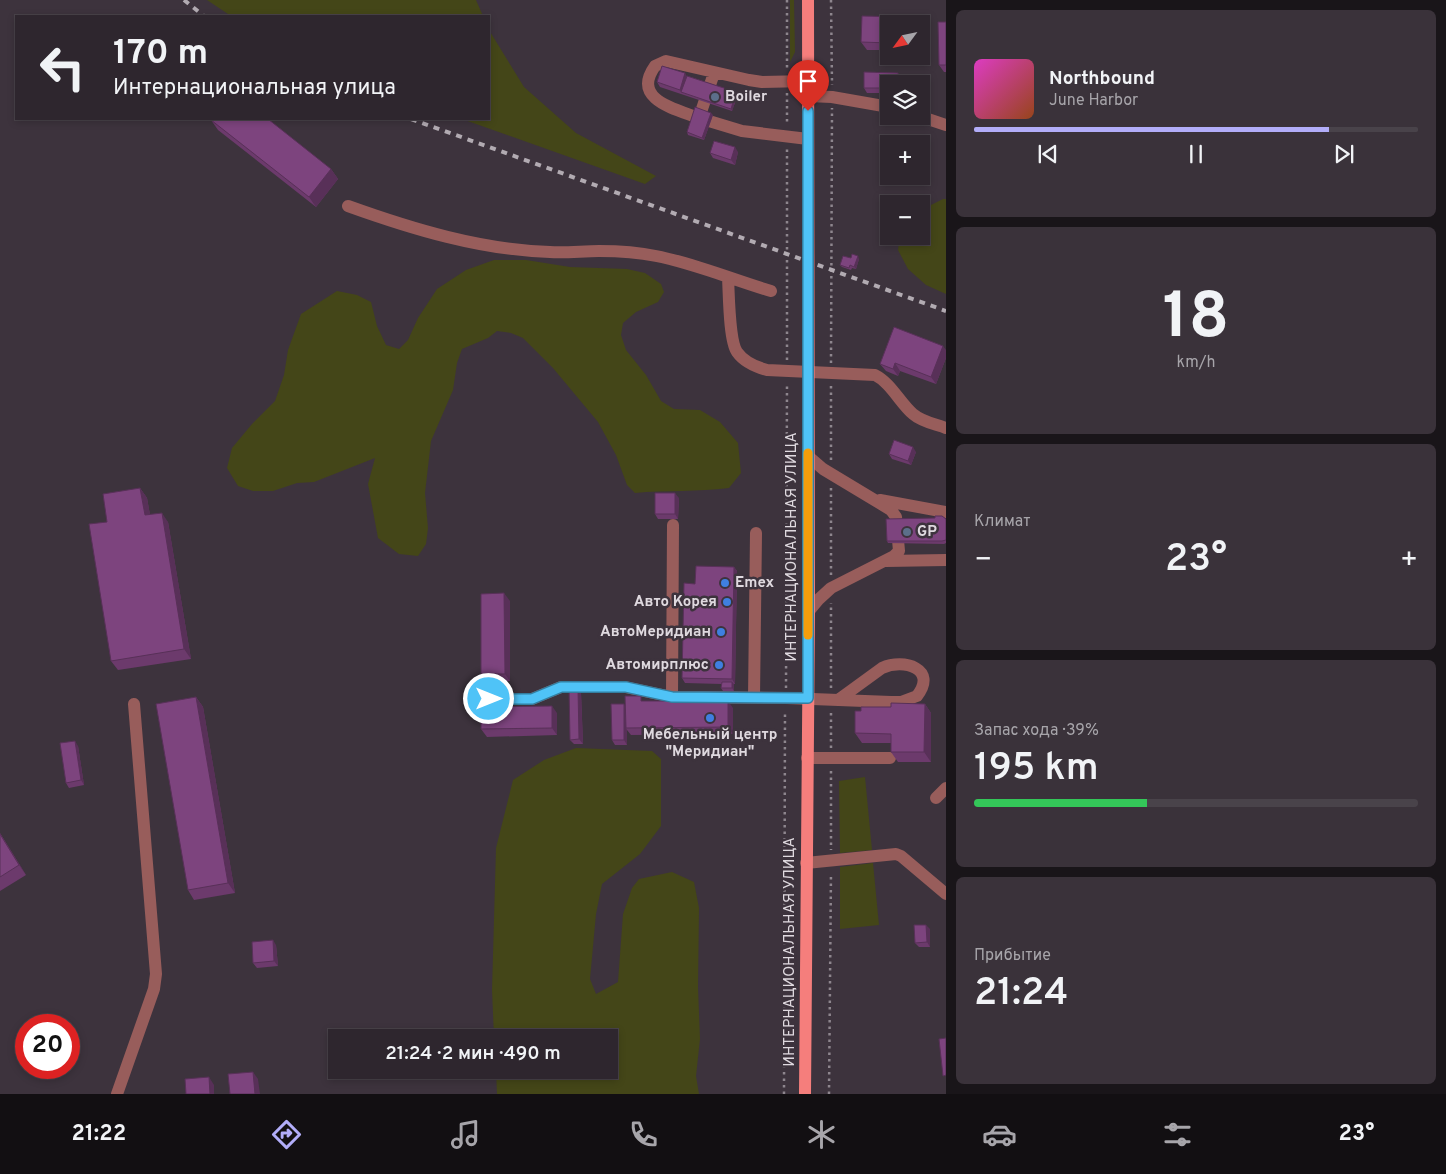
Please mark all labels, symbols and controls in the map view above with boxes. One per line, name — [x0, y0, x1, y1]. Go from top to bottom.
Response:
north arrow — [880, 15, 930, 65]
map controls — [880, 15, 930, 245]
text: 170 m — [113, 32, 208, 76]
icon: left — [30, 35, 95, 100]
pin — [787, 60, 829, 111]
icon: arrive — [794, 67, 822, 95]
text: Northbound — [1049, 67, 1155, 91]
text: Интернациональная улица — [113, 75, 396, 102]
button: layers — [880, 75, 930, 125]
place label: Boiler — [725, 88, 768, 107]
marker: Boiler — [709, 91, 721, 103]
text: June Harbor — [1049, 91, 1138, 111]
button: + — [880, 135, 930, 185]
icon: previous — [1034, 140, 1062, 168]
icon: pause — [1182, 140, 1210, 168]
icon: next — [1330, 140, 1358, 168]
button: − — [880, 195, 930, 245]
text: 18 — [1163, 279, 1229, 361]
text: km/h — [1177, 353, 1215, 373]
street label: ИНТЕРНАЦИОНАЛЬНАЯ УЛИЦА — [783, 432, 802, 662]
text: Климат — [974, 512, 1031, 532]
place label: GP — [917, 523, 937, 542]
marker: GP — [901, 526, 913, 538]
text: 23° — [1165, 536, 1227, 585]
text: − — [974, 543, 992, 579]
text: + — [1400, 543, 1418, 579]
place label: Emex — [735, 574, 774, 593]
marker: Emex — [719, 577, 731, 589]
place label: Авто Корея — [634, 593, 717, 612]
marker: Авто Корея — [721, 596, 733, 608]
place label: АвтоМеридиан — [600, 623, 711, 642]
marker: АвтоМеридиан — [715, 626, 727, 638]
place label: Автомирплюс — [605, 656, 709, 675]
marker: Автомирплюс — [713, 659, 725, 671]
position arrow — [462, 672, 514, 724]
marker: Мебельный центр "Меридиан" — [704, 712, 716, 724]
text: Запас хода · 39% — [974, 721, 1099, 741]
place label: Мебельный центр "Меридиан" — [643, 726, 777, 762]
text: 195 km — [974, 745, 1099, 794]
street label: ИНТЕРНАЦИОНАЛЬНАЯ УЛИЦА — [781, 837, 800, 1067]
text: Прибытие — [974, 946, 1051, 966]
text: 21:24 — [974, 970, 1068, 1019]
speed limit sign: 20 — [15, 1014, 80, 1079]
text: 21:24 · 2 мин · 490 m — [385, 1042, 561, 1066]
icon: directions — [269, 1117, 304, 1152]
icon: music — [448, 1117, 483, 1152]
icon: phone — [626, 1117, 661, 1152]
icon: climate — [804, 1117, 839, 1152]
icon: car — [982, 1117, 1017, 1152]
icon: filters — [1160, 1117, 1195, 1152]
text: 21:22 — [72, 1121, 126, 1148]
text: 23° — [1339, 1121, 1374, 1148]

